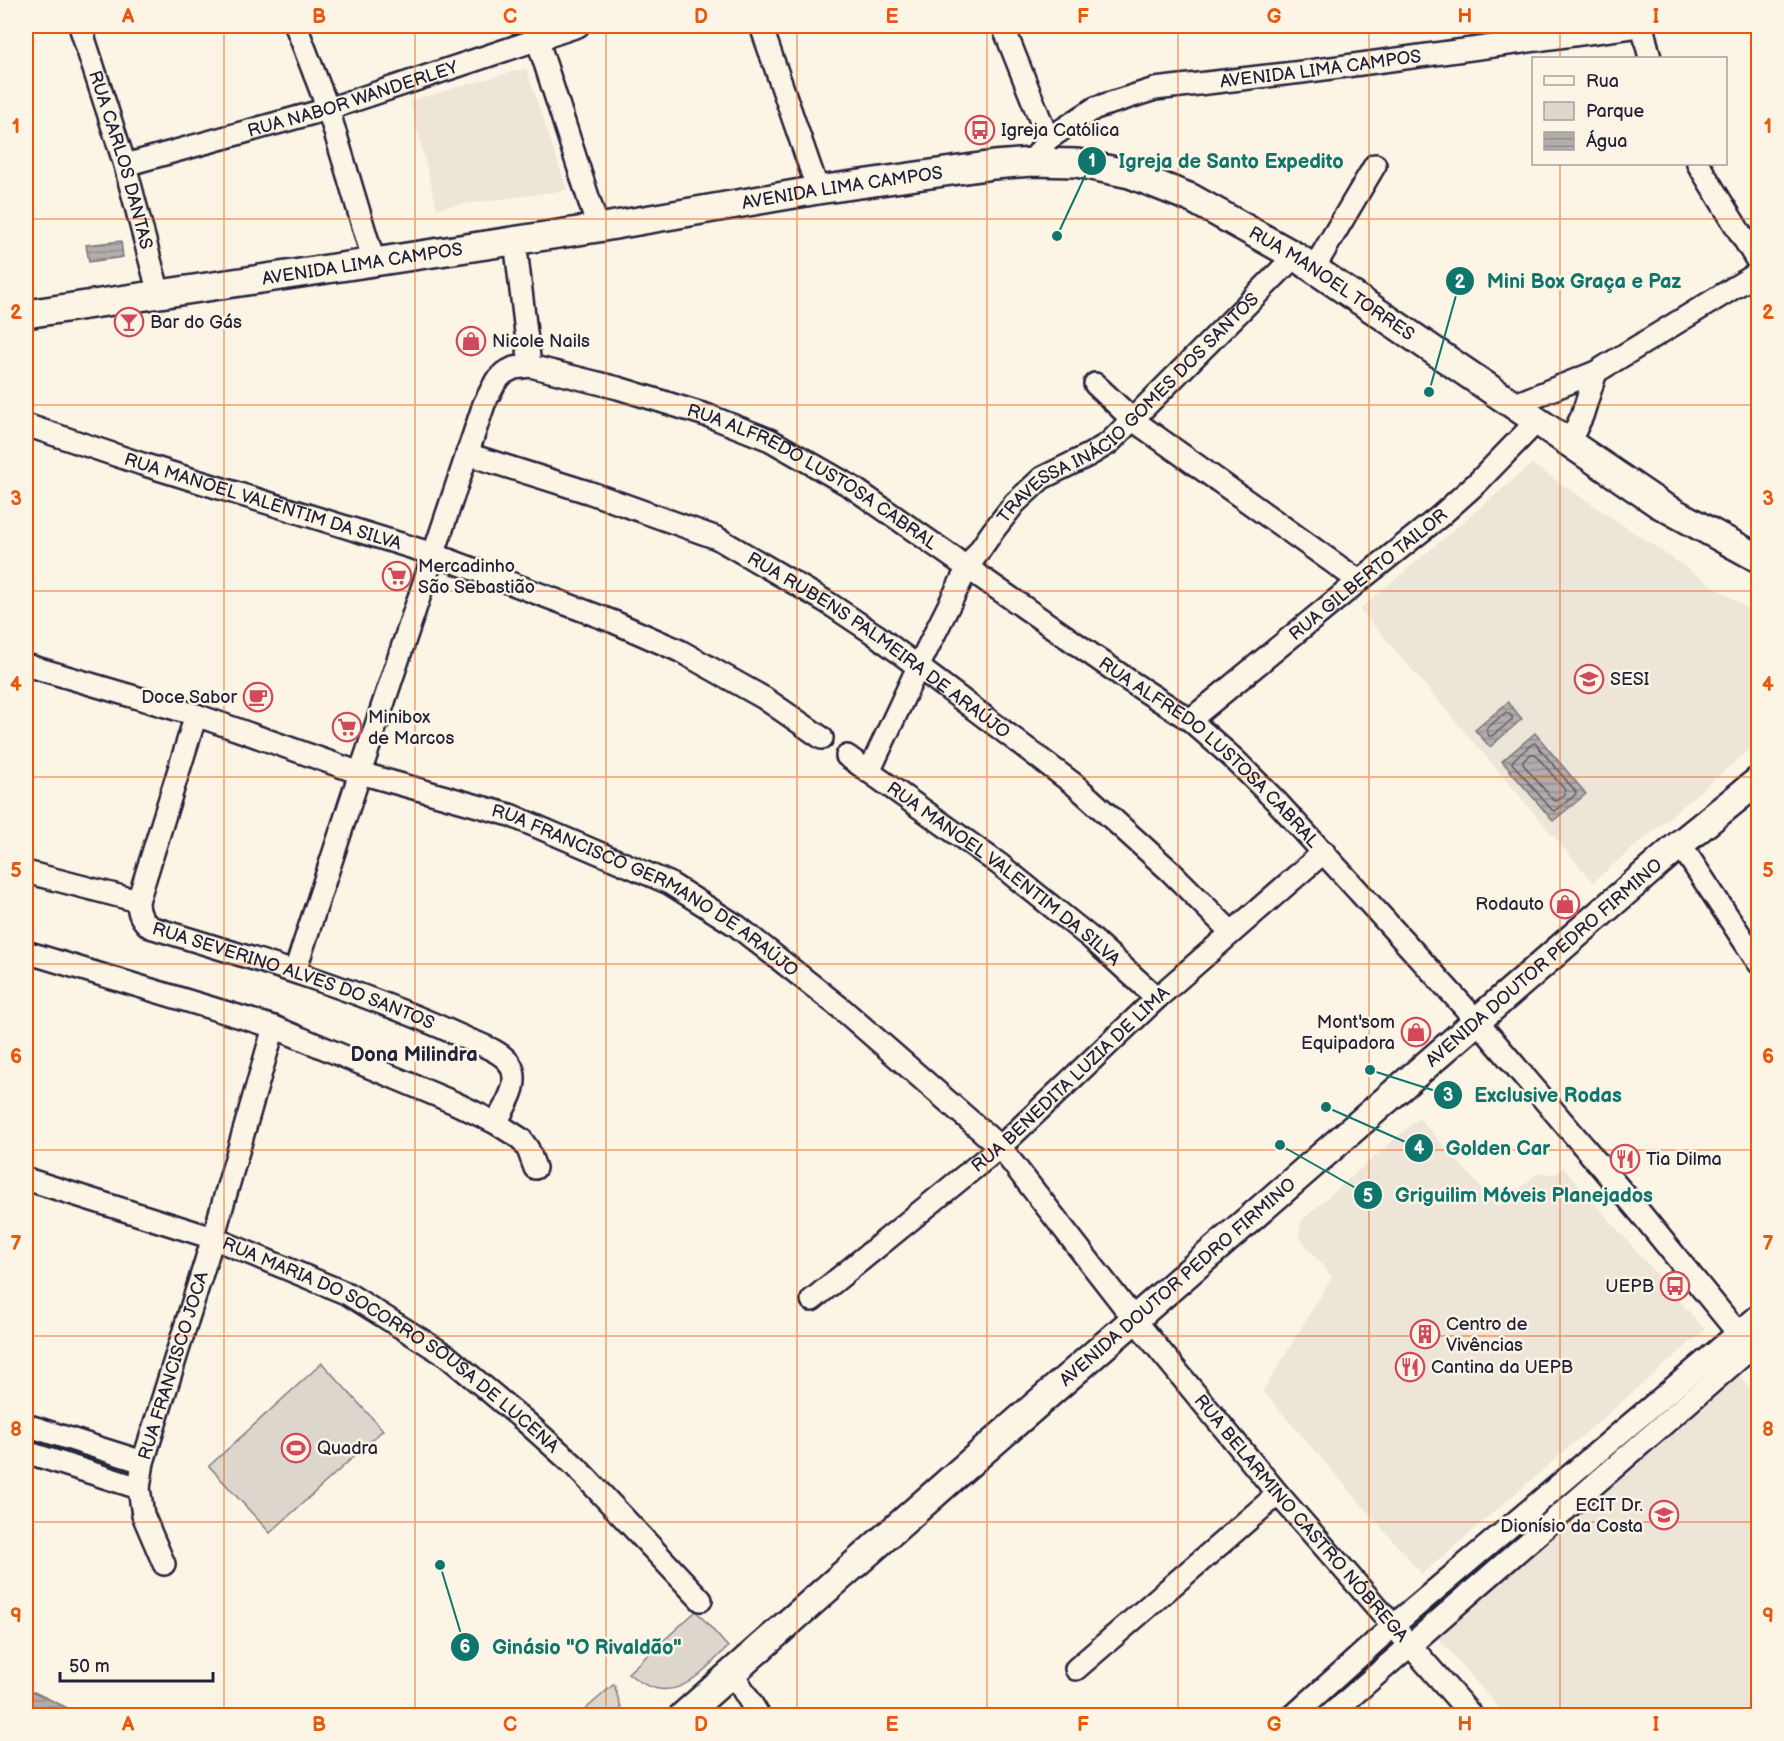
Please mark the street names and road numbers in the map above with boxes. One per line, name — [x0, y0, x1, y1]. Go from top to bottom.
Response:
street label: AVENIDA LIMA CAMPOS — [1219, 45, 1423, 92]
street label: RUA NABOR WANDERLEY — [245, 56, 461, 141]
street label: RUA CARLOS DANTAS — [85, 68, 157, 251]
street label: AVENIDA LIMA CAMPOS — [740, 162, 944, 213]
street label: RUA MANOEL TORRES — [1245, 222, 1419, 345]
street label: AVENIDA LIMA CAMPOS — [260, 238, 464, 289]
street label: TRAVESSA INÁCIO GOMES DOS SANTOS — [993, 288, 1263, 527]
street label: RUA ALFREDO LUSTOSA CABRAL — [685, 399, 942, 554]
street label: RUA MANOEL VALENTIM DA SILVA — [122, 448, 404, 554]
street label: RUA GILBERTO TAILOR — [1285, 504, 1452, 645]
street label: RUA RUBENS PALMEIRA DE ARAÚJO — [744, 548, 1014, 743]
street label: RUA ALFREDO LUSTOSA CABRAL — [1095, 652, 1324, 852]
street label: RUA MANOEL VALENTIM DA SILVA — [883, 777, 1125, 970]
street label: RUA FRANCISCO GERMANO DE ARAÚJO — [489, 800, 803, 981]
street label: AVENIDA DOUTOR PEDRO FIRMINO — [1422, 854, 1666, 1071]
street label: RUA SEVERINO ALVES DO SANTOS — [150, 918, 438, 1034]
street label: RUA BENEDITA LUZIA DE LIMA — [967, 982, 1173, 1177]
street label: AVENIDA DOUTOR PEDRO FIRMINO — [1055, 1173, 1300, 1390]
street label: RUA MARIA DO SOCORRO SOUSA DE LUCENA — [219, 1233, 563, 1457]
street label: RUA FRANCISCO JOCA — [134, 1269, 212, 1462]
street label: RUA BELARMINO CASTRO NÓBREGA — [1190, 1390, 1413, 1646]

